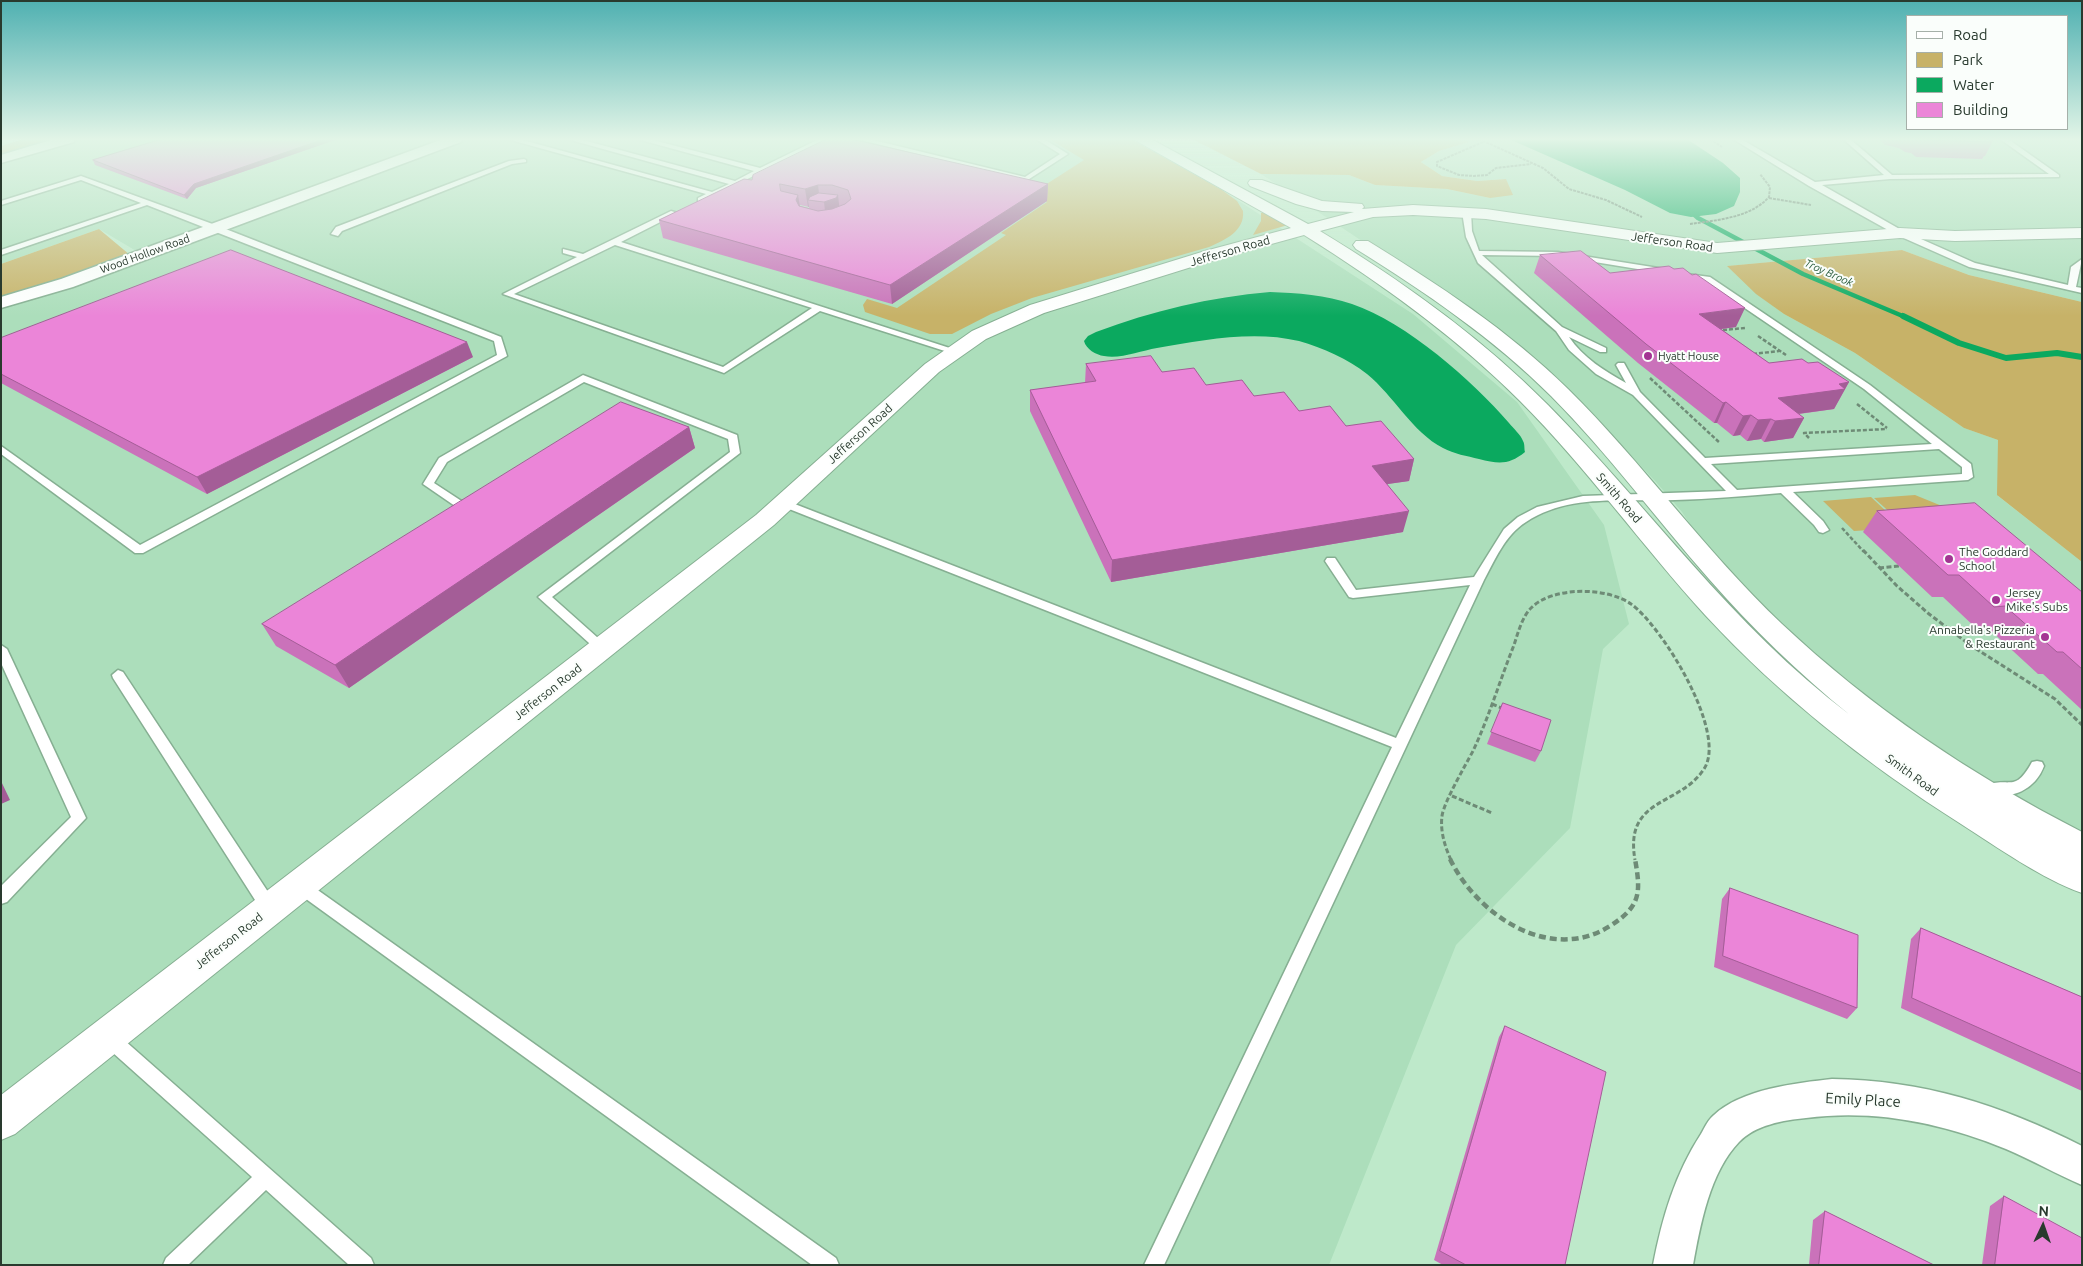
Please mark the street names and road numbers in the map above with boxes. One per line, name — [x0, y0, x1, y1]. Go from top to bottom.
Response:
street label: Jefferson Road — [1630, 229, 1714, 255]
street label: Wood Hollow Road — [98, 232, 192, 276]
street label: Jefferson Road — [1188, 233, 1272, 269]
street label: Jefferson Road — [825, 401, 895, 467]
street label: Smith Road — [1593, 470, 1645, 526]
street label: Jefferson Road — [511, 661, 585, 723]
street label: Smith Road — [1883, 751, 1941, 799]
street label: Jefferson Road — [192, 910, 266, 972]
street label: Emily Place — [1825, 1089, 1901, 1111]

